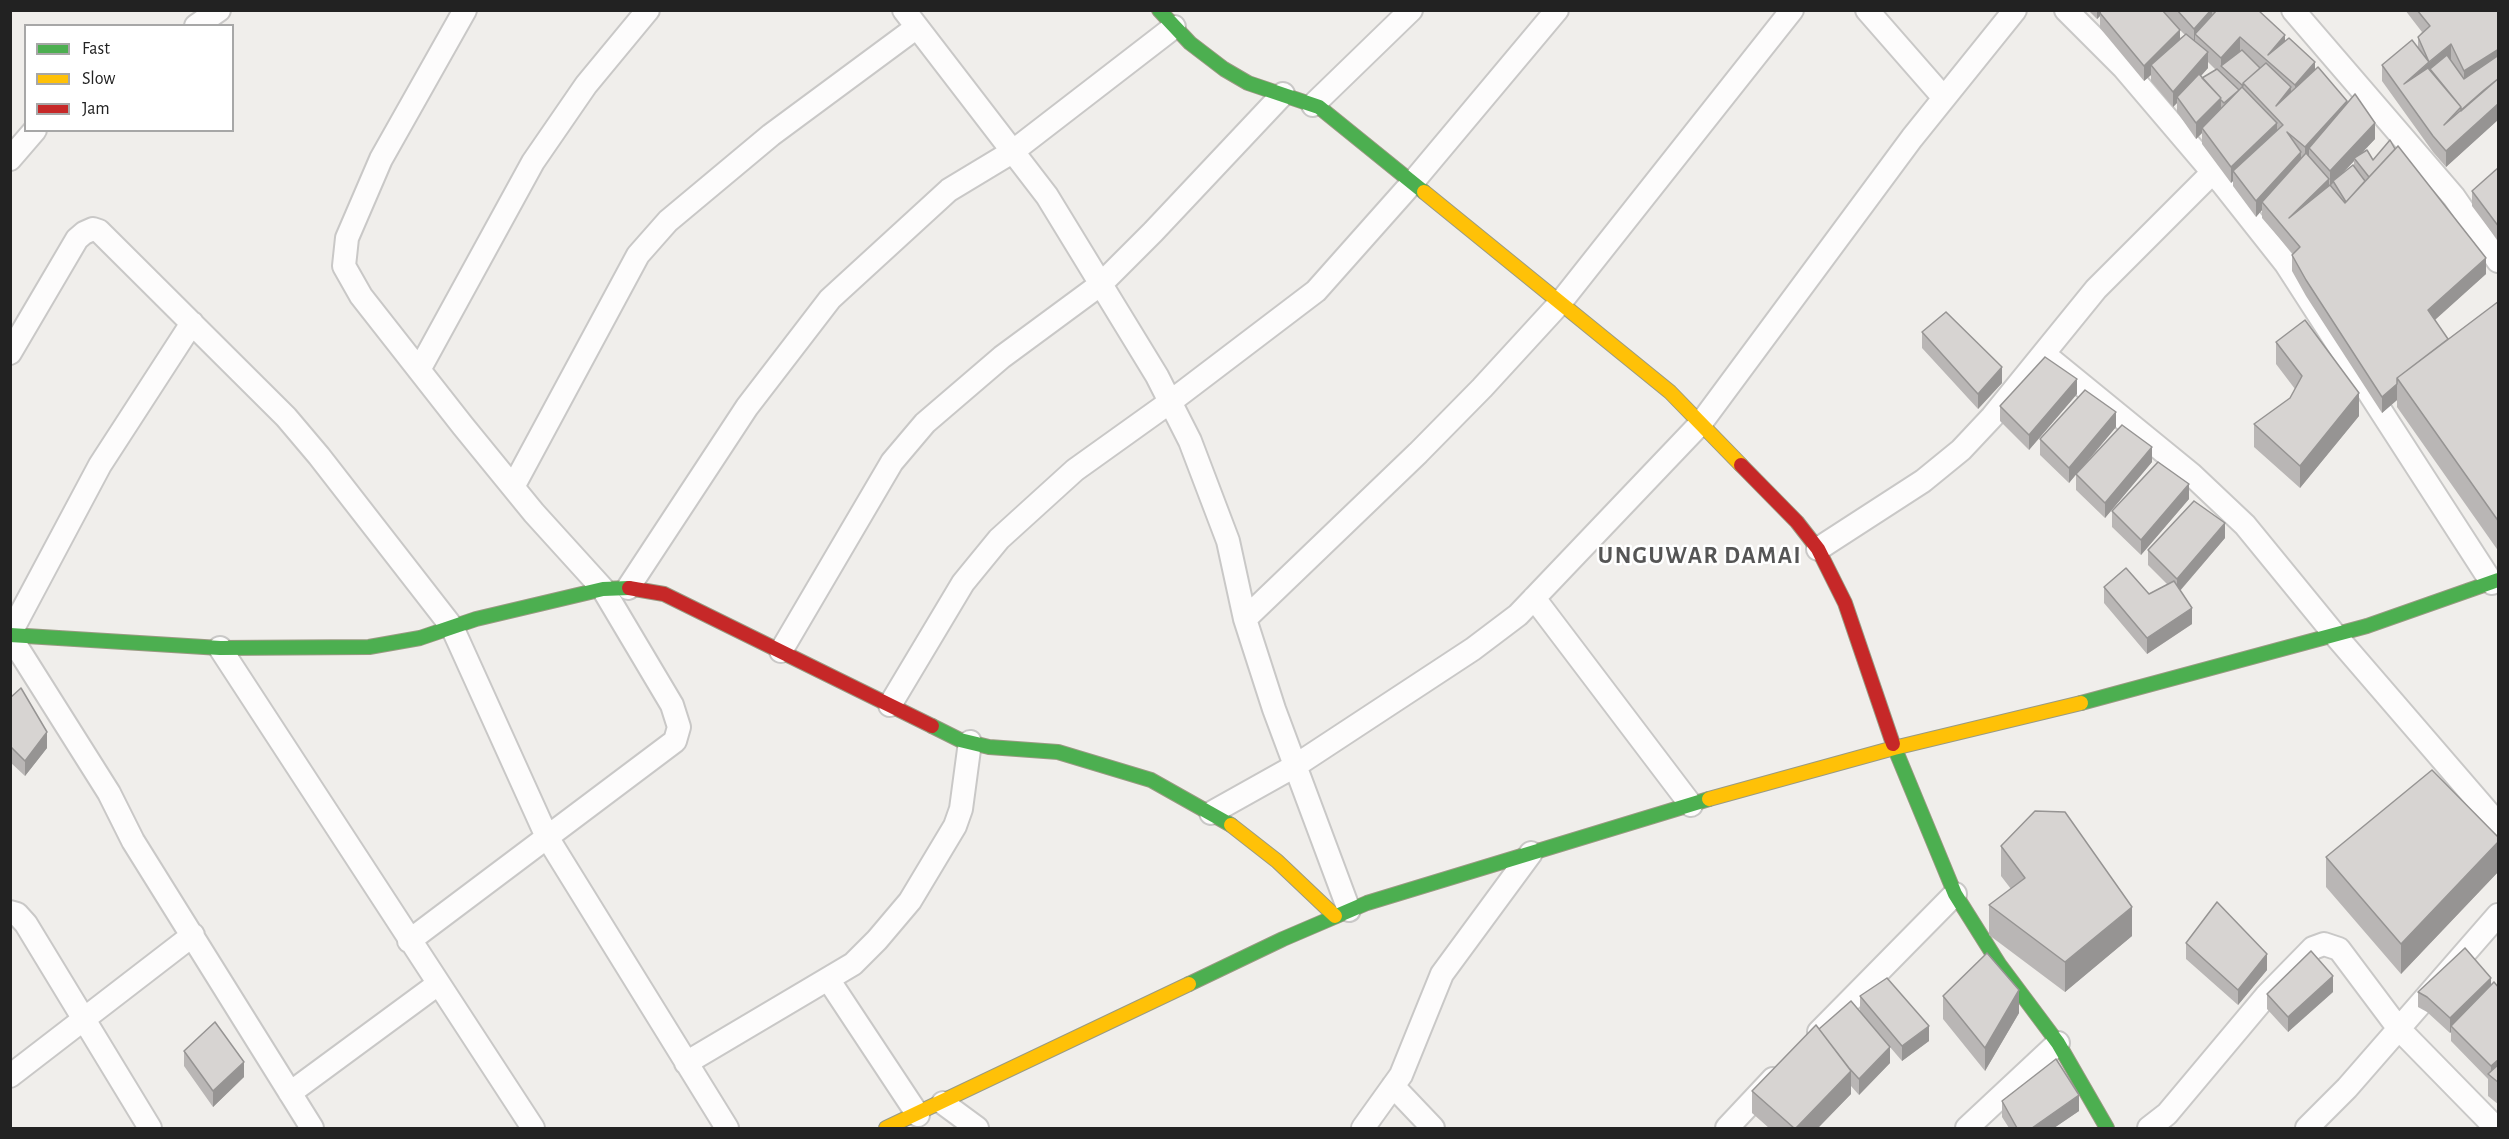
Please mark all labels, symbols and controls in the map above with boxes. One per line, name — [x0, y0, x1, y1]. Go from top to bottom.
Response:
legend — [24, 24, 234, 132]
text: Fast — [82, 40, 110, 58]
text: Slow — [82, 70, 115, 88]
text: Jam — [82, 100, 110, 118]
district label: UNGUWAR DAMAI — [1598, 542, 1802, 570]

